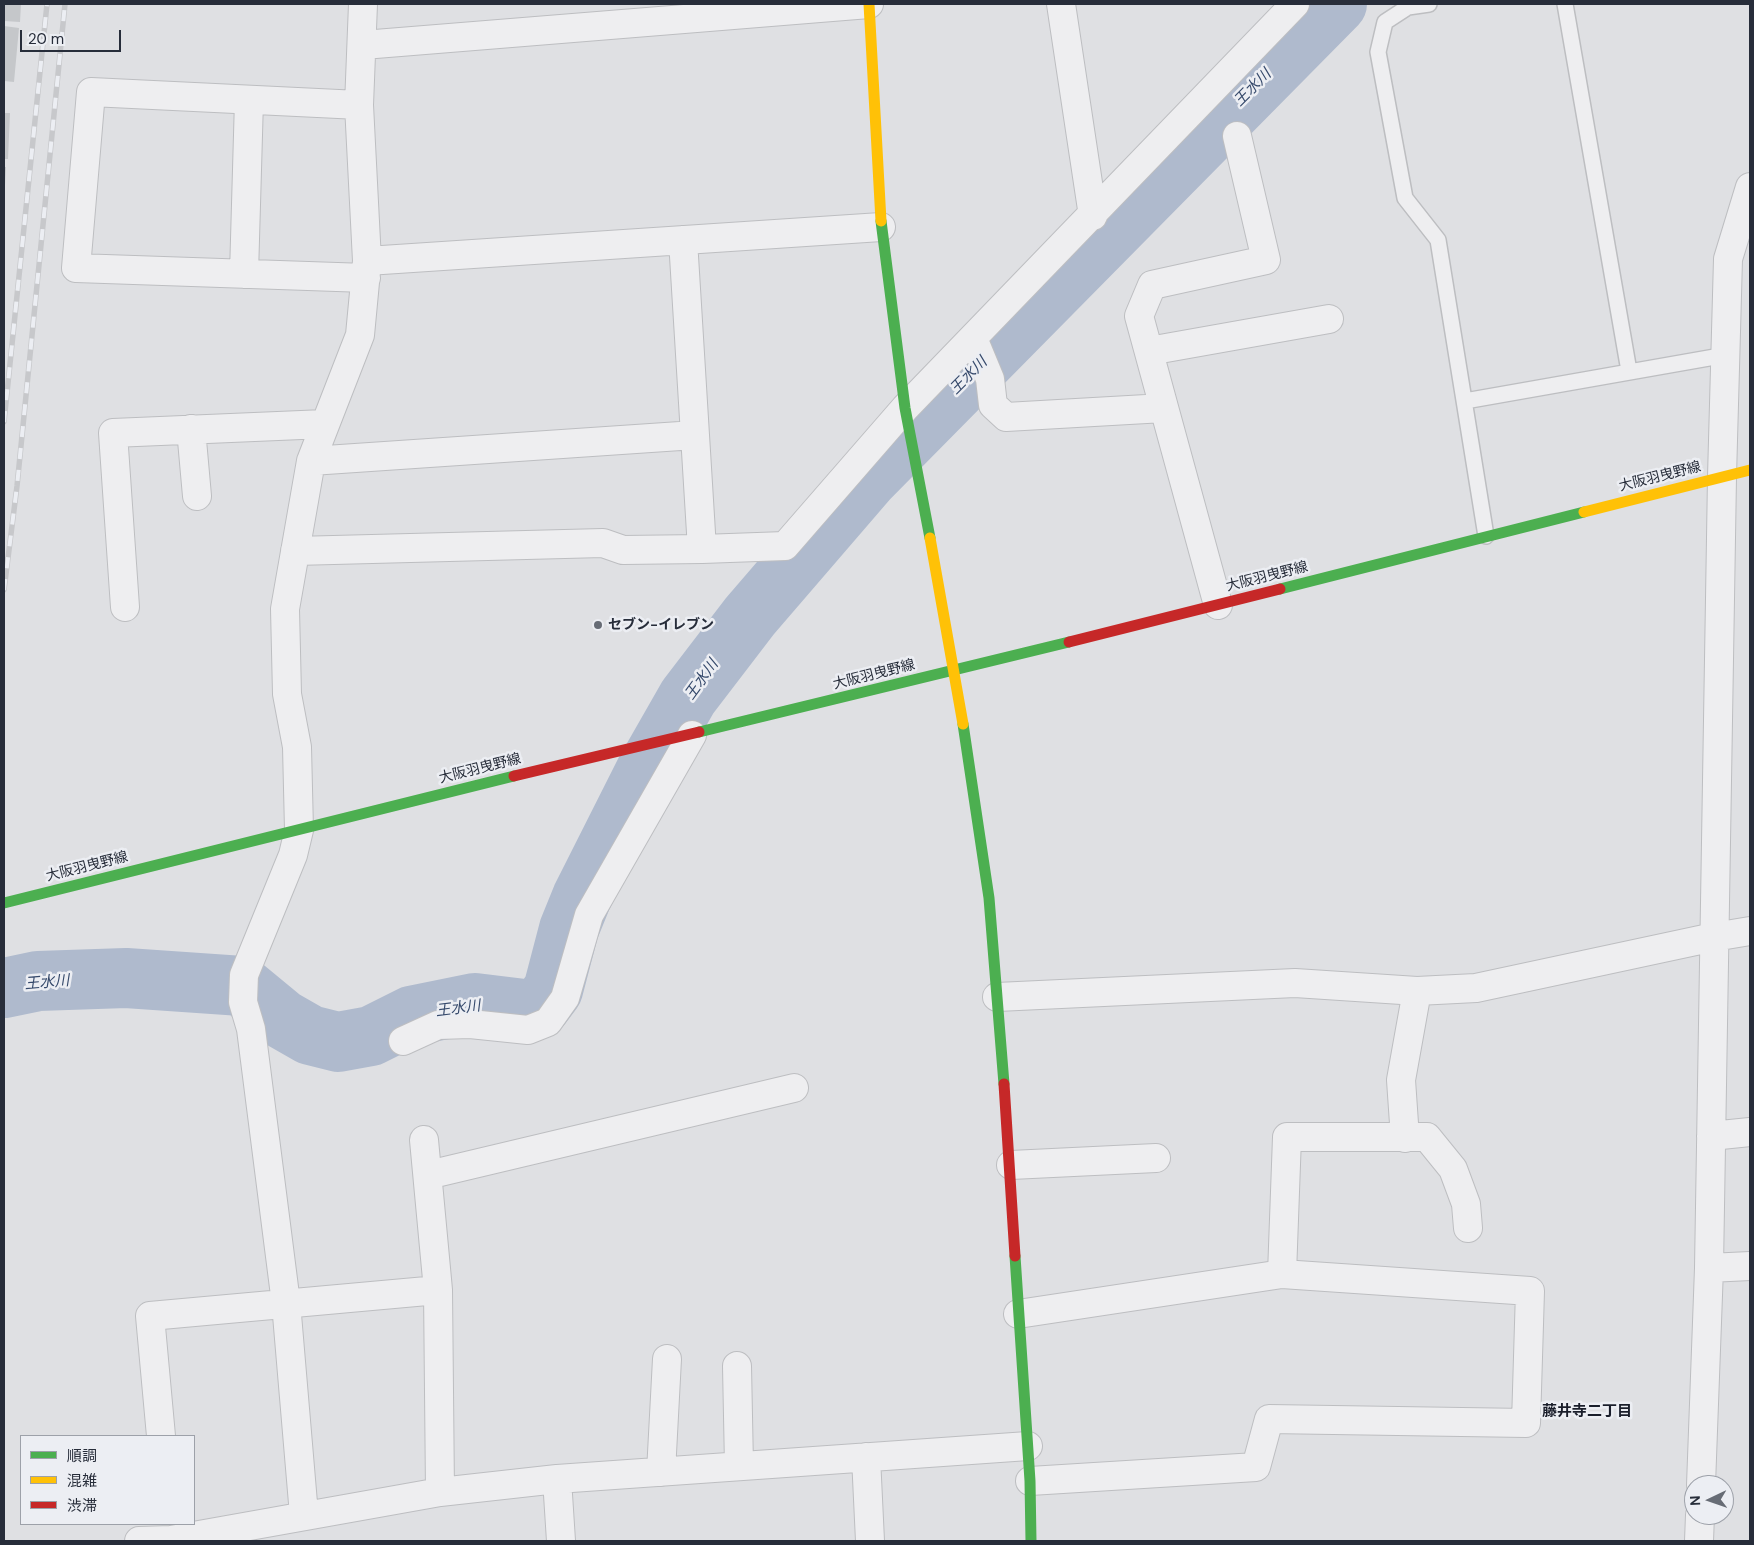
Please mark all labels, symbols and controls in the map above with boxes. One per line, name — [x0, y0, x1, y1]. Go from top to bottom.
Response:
scale bar — [22, 20, 124, 52]
text: 20 m — [28, 29, 64, 49]
water label: 王水川 — [1231, 66, 1275, 110]
water label: 王水川 — [947, 354, 991, 398]
street label: 大阪羽曳野線 — [1617, 459, 1703, 495]
street label: 大阪羽曳野線 — [1224, 559, 1310, 595]
place label: セブン-イレブン — [608, 617, 714, 633]
marker: セブン-イレブン — [592, 619, 604, 631]
water label: 王水川 — [681, 657, 723, 703]
street label: 大阪羽曳野線 — [831, 657, 917, 693]
street label: 大阪羽曳野線 — [437, 751, 523, 787]
street label: 大阪羽曳野線 — [44, 849, 130, 885]
water label: 王水川 — [24, 972, 70, 994]
water label: 王水川 — [435, 997, 481, 1021]
district label: 藤井寺二丁目 — [1542, 1403, 1632, 1421]
legend — [20, 1435, 195, 1525]
text: 順調 — [67, 1446, 97, 1466]
text: 混雑 — [67, 1471, 97, 1491]
north arrow — [1684, 1475, 1734, 1525]
text: N — [1686, 1495, 1704, 1506]
text: 渋滞 — [67, 1496, 97, 1516]

